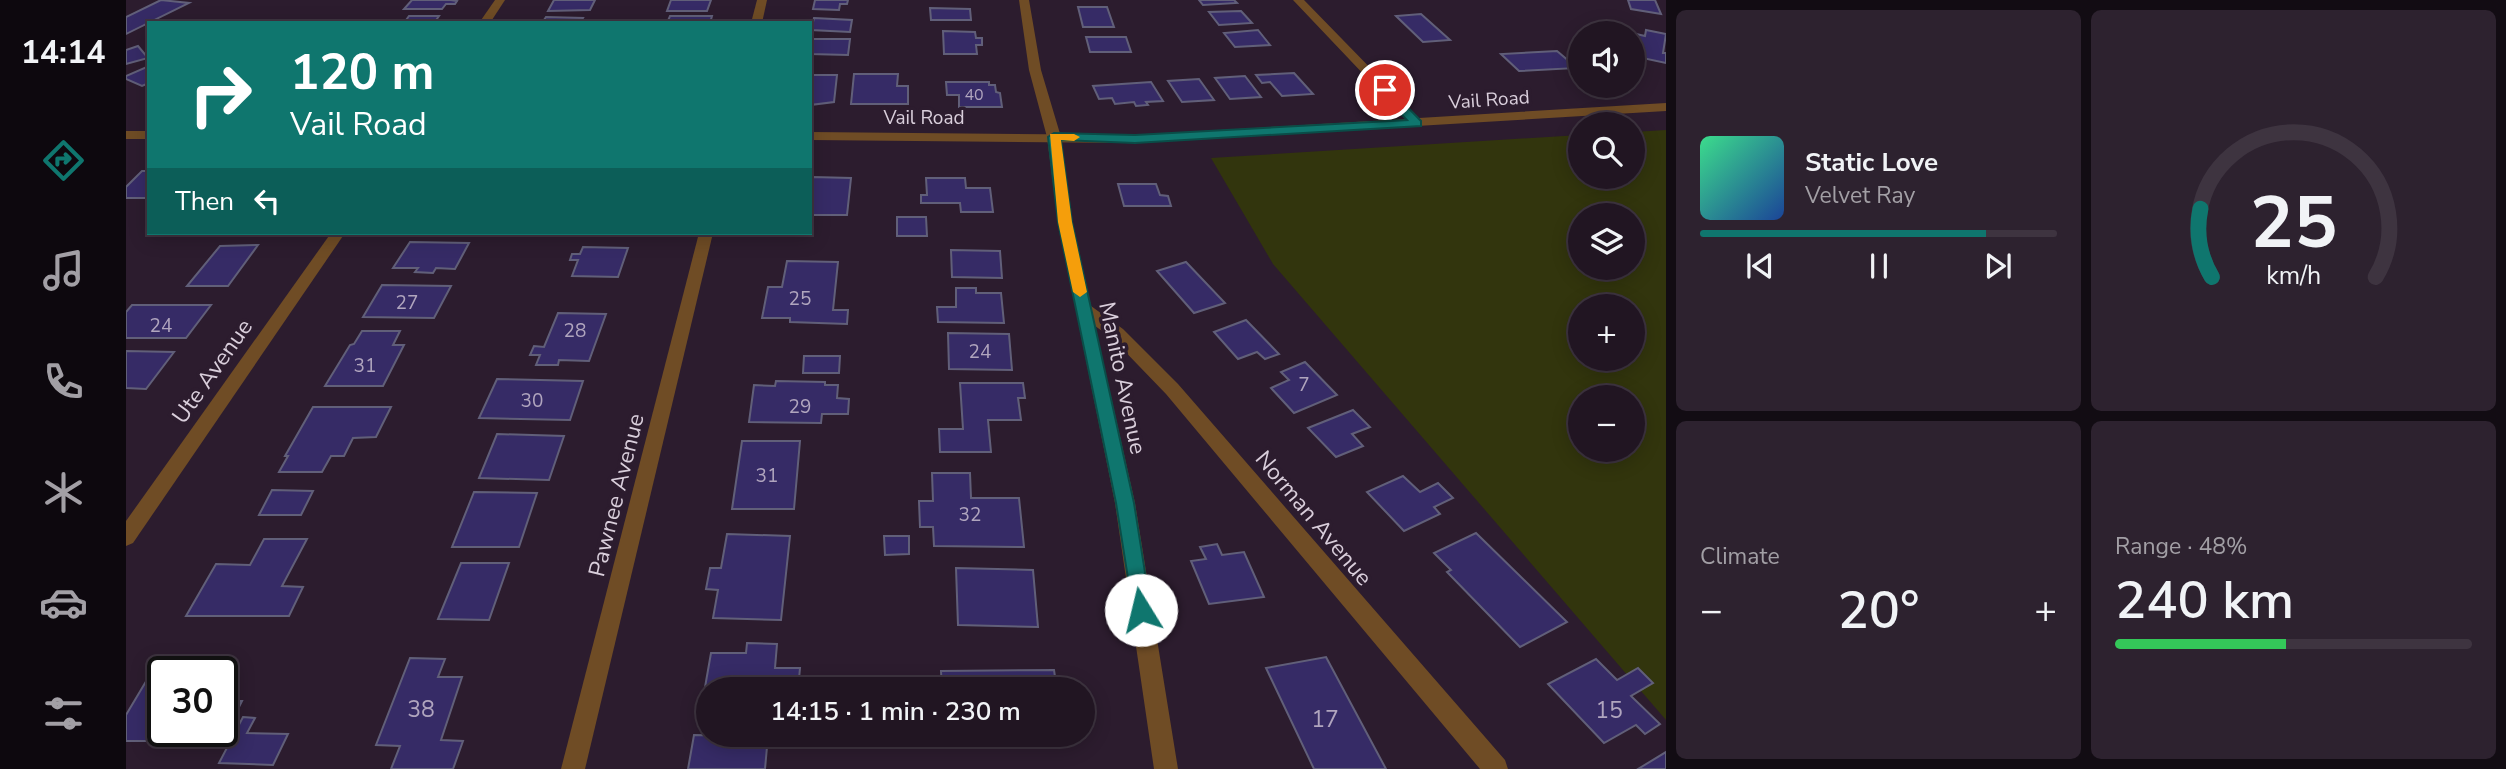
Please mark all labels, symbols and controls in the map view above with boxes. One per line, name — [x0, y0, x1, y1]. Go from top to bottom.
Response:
map controls — [1568, 21, 1645, 462]
button: sound — [1568, 21, 1645, 98]
text: 14:14 — [21, 31, 105, 74]
text: 120 m — [290, 39, 434, 106]
icon: right — [175, 49, 266, 140]
pin — [1355, 60, 1415, 120]
icon: arrive — [1366, 71, 1404, 109]
house number: 40 — [964, 84, 984, 106]
street label: Vail Road — [1447, 84, 1530, 116]
text: Vail Road — [290, 103, 427, 146]
street label: Vail Road — [882, 105, 965, 131]
button: search — [1568, 112, 1645, 189]
icon: directions — [39, 136, 88, 185]
text: Static Love — [1805, 145, 1938, 180]
text: 25 — [2250, 173, 2337, 273]
text: Velvet Ray — [1805, 180, 1915, 211]
icon: left — [248, 182, 286, 220]
text: Then — [175, 184, 234, 219]
button: layers — [1568, 203, 1645, 280]
icon: music — [39, 246, 88, 295]
icon: previous — [1741, 247, 1779, 285]
icon: pause — [1860, 247, 1898, 285]
icon: next — [1979, 247, 2017, 285]
text: km/h — [2266, 259, 2321, 293]
house number: 25 — [789, 286, 811, 312]
house number: 27 — [396, 290, 418, 316]
button: + — [1568, 294, 1645, 371]
street label: Manito Avenue — [1091, 299, 1154, 457]
house number: 24 — [150, 313, 172, 339]
street label: Ute Avenue — [165, 313, 260, 430]
house number: 28 — [564, 318, 586, 344]
house number: 24 — [969, 339, 991, 365]
house number: 31 — [354, 353, 376, 379]
icon: phone — [39, 357, 88, 406]
house number: 7 — [1298, 372, 1310, 398]
button: − — [1568, 385, 1645, 462]
house number: 30 — [521, 388, 543, 414]
house number: 29 — [789, 394, 811, 420]
street label: Pawnee Avenue — [581, 410, 652, 580]
street label: Norman Avenue — [1248, 444, 1379, 592]
house number: 31 — [756, 463, 778, 489]
icon: climate — [39, 468, 88, 517]
house number: 32 — [959, 502, 981, 528]
text: Range · 48% — [2115, 531, 2247, 562]
text: Climate — [1700, 541, 1780, 572]
text: 240 km — [2115, 565, 2294, 636]
position arrow — [1104, 573, 1178, 647]
text: 20° — [1838, 575, 1919, 646]
icon: car — [39, 578, 88, 627]
text: − — [1700, 585, 1723, 636]
text: + — [2034, 585, 2057, 636]
speed limit sign: 30 — [147, 656, 238, 747]
icon: filters — [39, 689, 88, 738]
house number: 38 — [407, 694, 435, 725]
text: 14:15 · 1 min · 230 m — [770, 694, 1021, 729]
house number: 15 — [1595, 695, 1623, 726]
house number: 17 — [1311, 704, 1339, 735]

